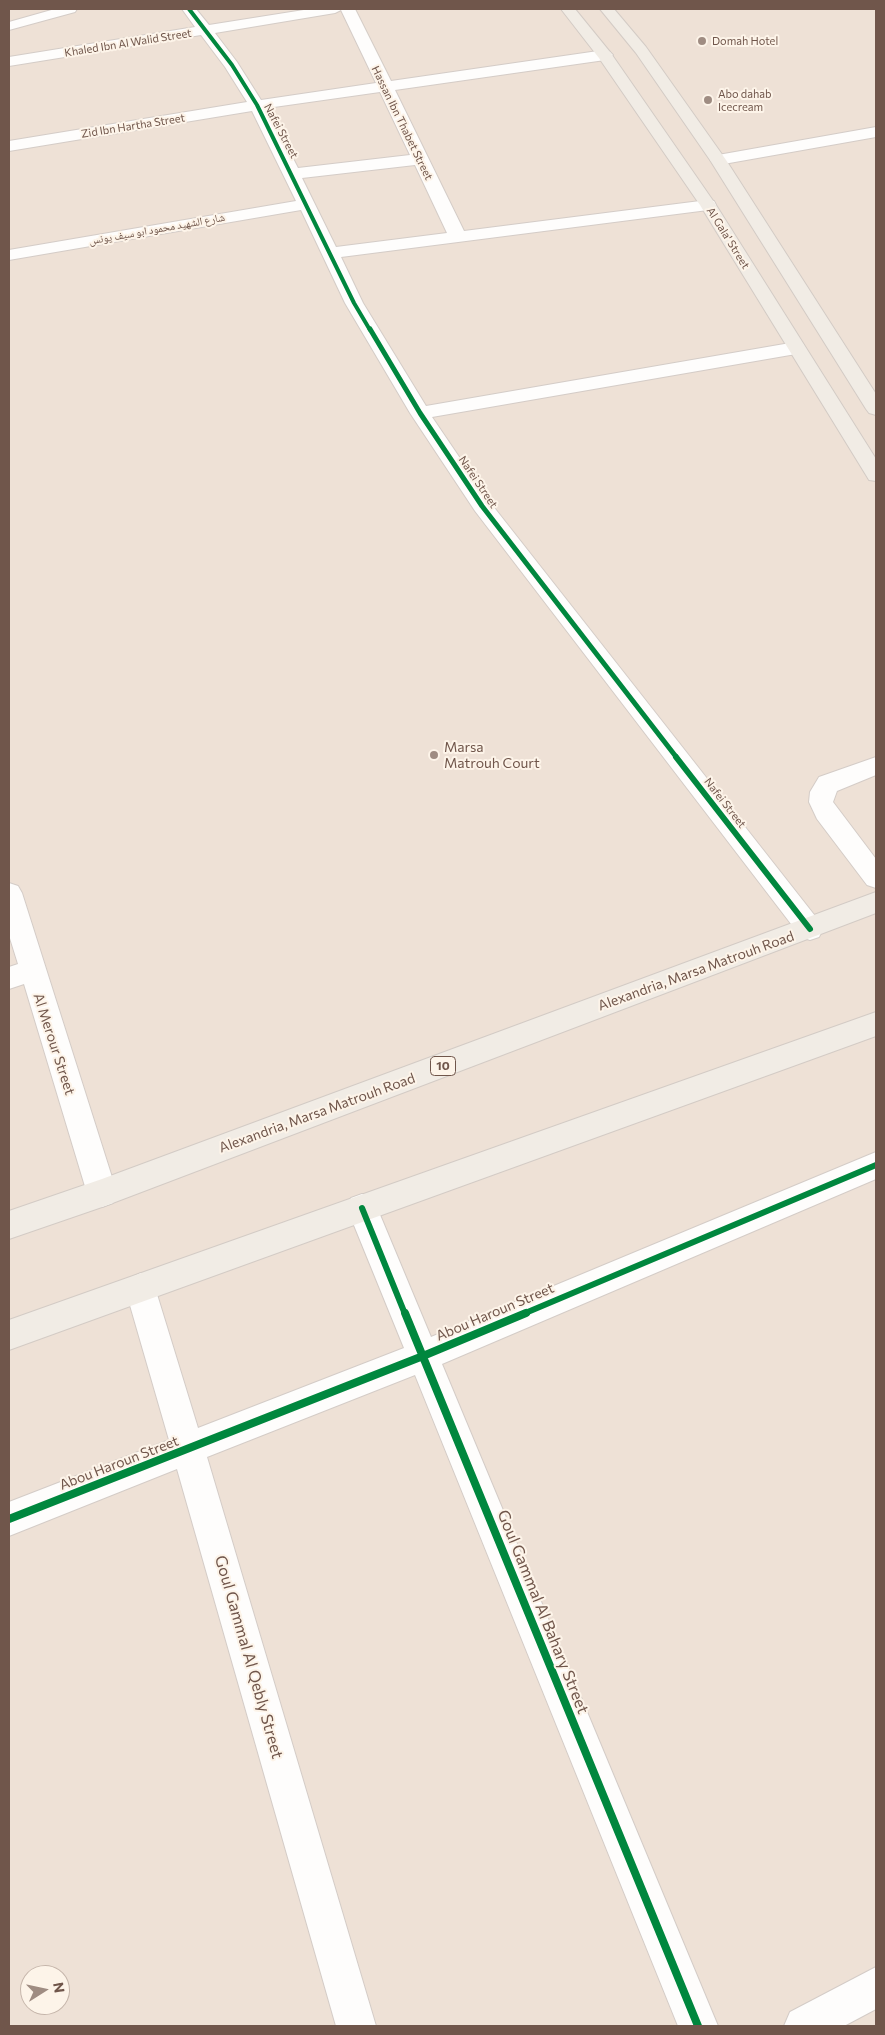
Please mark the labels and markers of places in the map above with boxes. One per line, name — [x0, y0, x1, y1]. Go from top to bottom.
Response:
place label: Domah Hotel — [712, 34, 778, 48]
marker: Domah Hotel — [696, 35, 708, 47]
place label: Abo dahab Icecream — [718, 87, 771, 113]
marker: Abo dahab Icecream — [702, 94, 714, 106]
place label: Marsa Matrouh Court — [444, 739, 540, 772]
marker: Marsa Matrouh Court — [428, 749, 440, 761]

